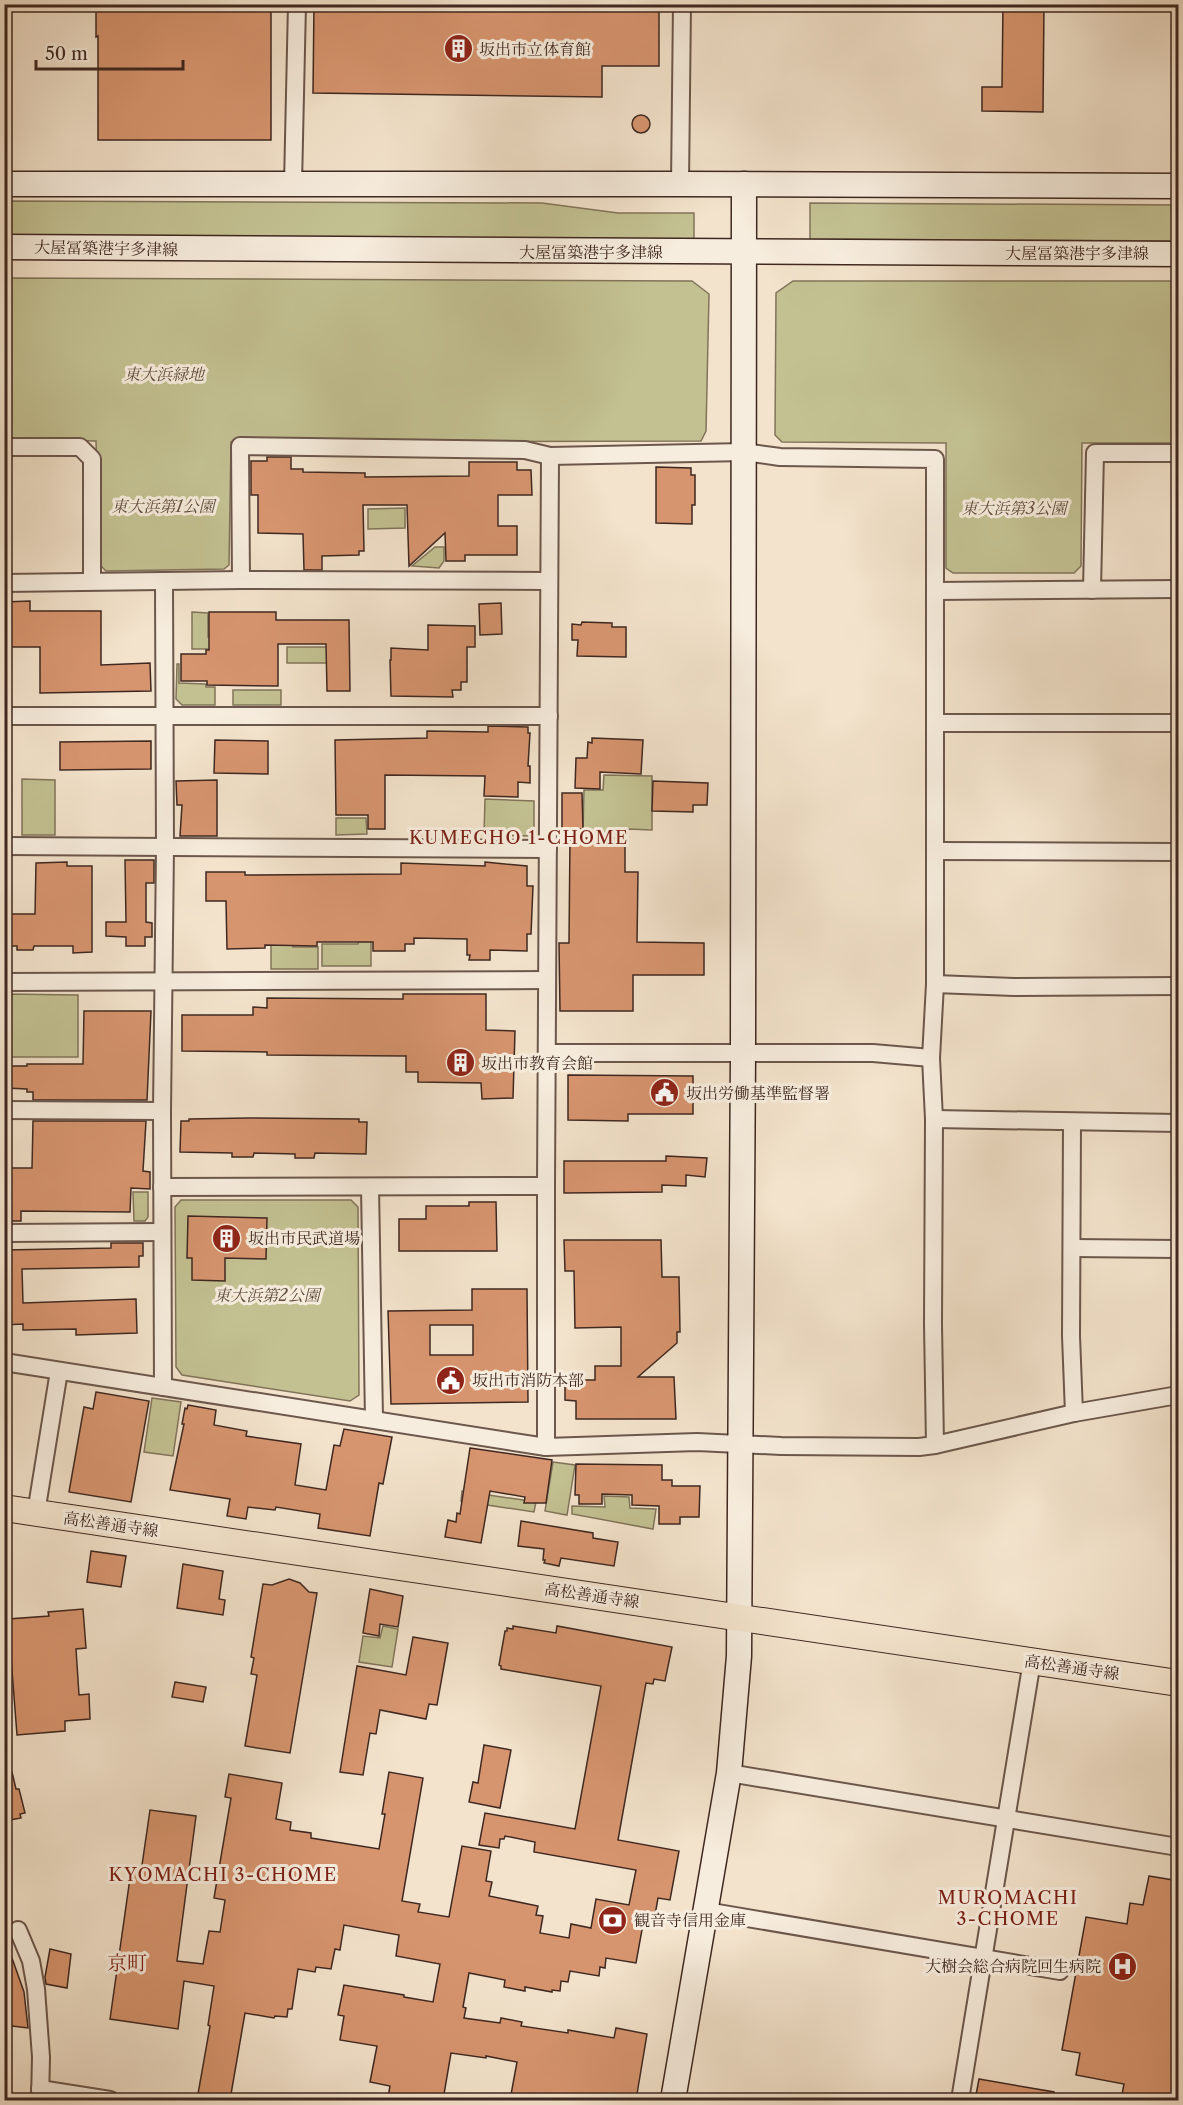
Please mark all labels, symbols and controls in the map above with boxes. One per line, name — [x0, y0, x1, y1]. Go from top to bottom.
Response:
scale bar — [36, 33, 183, 71]
building icon: 坂出市立体育館 — [442, 33, 474, 65]
place label: 坂出市立体育館 — [479, 39, 591, 59]
text: 50 m — [45, 43, 88, 65]
street label: 大屋冨築港宇多津線 — [34, 237, 178, 259]
street label: 大屋冨築港宇多津線 — [519, 242, 663, 262]
street label: 大屋冨築港宇多津線 — [1005, 243, 1149, 263]
park label: 東大浜緑地 — [124, 364, 206, 384]
park label: 東大浜第1公園 — [111, 496, 218, 516]
park label: 東大浜第3公園 — [961, 498, 1070, 518]
district label: KUMECHO 1-CHOME — [409, 827, 629, 849]
building icon: 坂出市教育会館 — [444, 1047, 476, 1079]
place label: 坂出市教育会館 — [481, 1053, 593, 1073]
public building icon: 坂出労働基準監督署 — [649, 1077, 681, 1109]
place label: 坂出労働基準監督署 — [686, 1083, 830, 1103]
building icon: 坂出市民武道場 — [211, 1222, 243, 1254]
place label: 坂出市民武道場 — [248, 1228, 360, 1248]
park label: 東大浜第2公園 — [214, 1285, 323, 1305]
public building icon: 坂出市消防本部 — [435, 1364, 467, 1396]
place label: 坂出市消防本部 — [472, 1370, 584, 1390]
street label: 高松善通寺線 — [62, 1507, 160, 1541]
street label: 高松善通寺線 — [543, 1578, 641, 1612]
street label: 高松善通寺線 — [1023, 1650, 1121, 1684]
district label: KYOMACHI 3-CHOME — [108, 1864, 338, 1886]
district label: MUROMACHI 3-CHOME — [938, 1887, 1078, 1930]
bank icon: 観音寺信用金庫 — [597, 1904, 629, 1936]
place label: 観音寺信用金庫 — [634, 1910, 746, 1930]
hospital icon: 大樹会総合病院回生病院 — [1106, 1950, 1138, 1982]
district label: 京町 — [107, 1951, 147, 1975]
place label: 大樹会総合病院回生病院 — [925, 1956, 1101, 1976]

